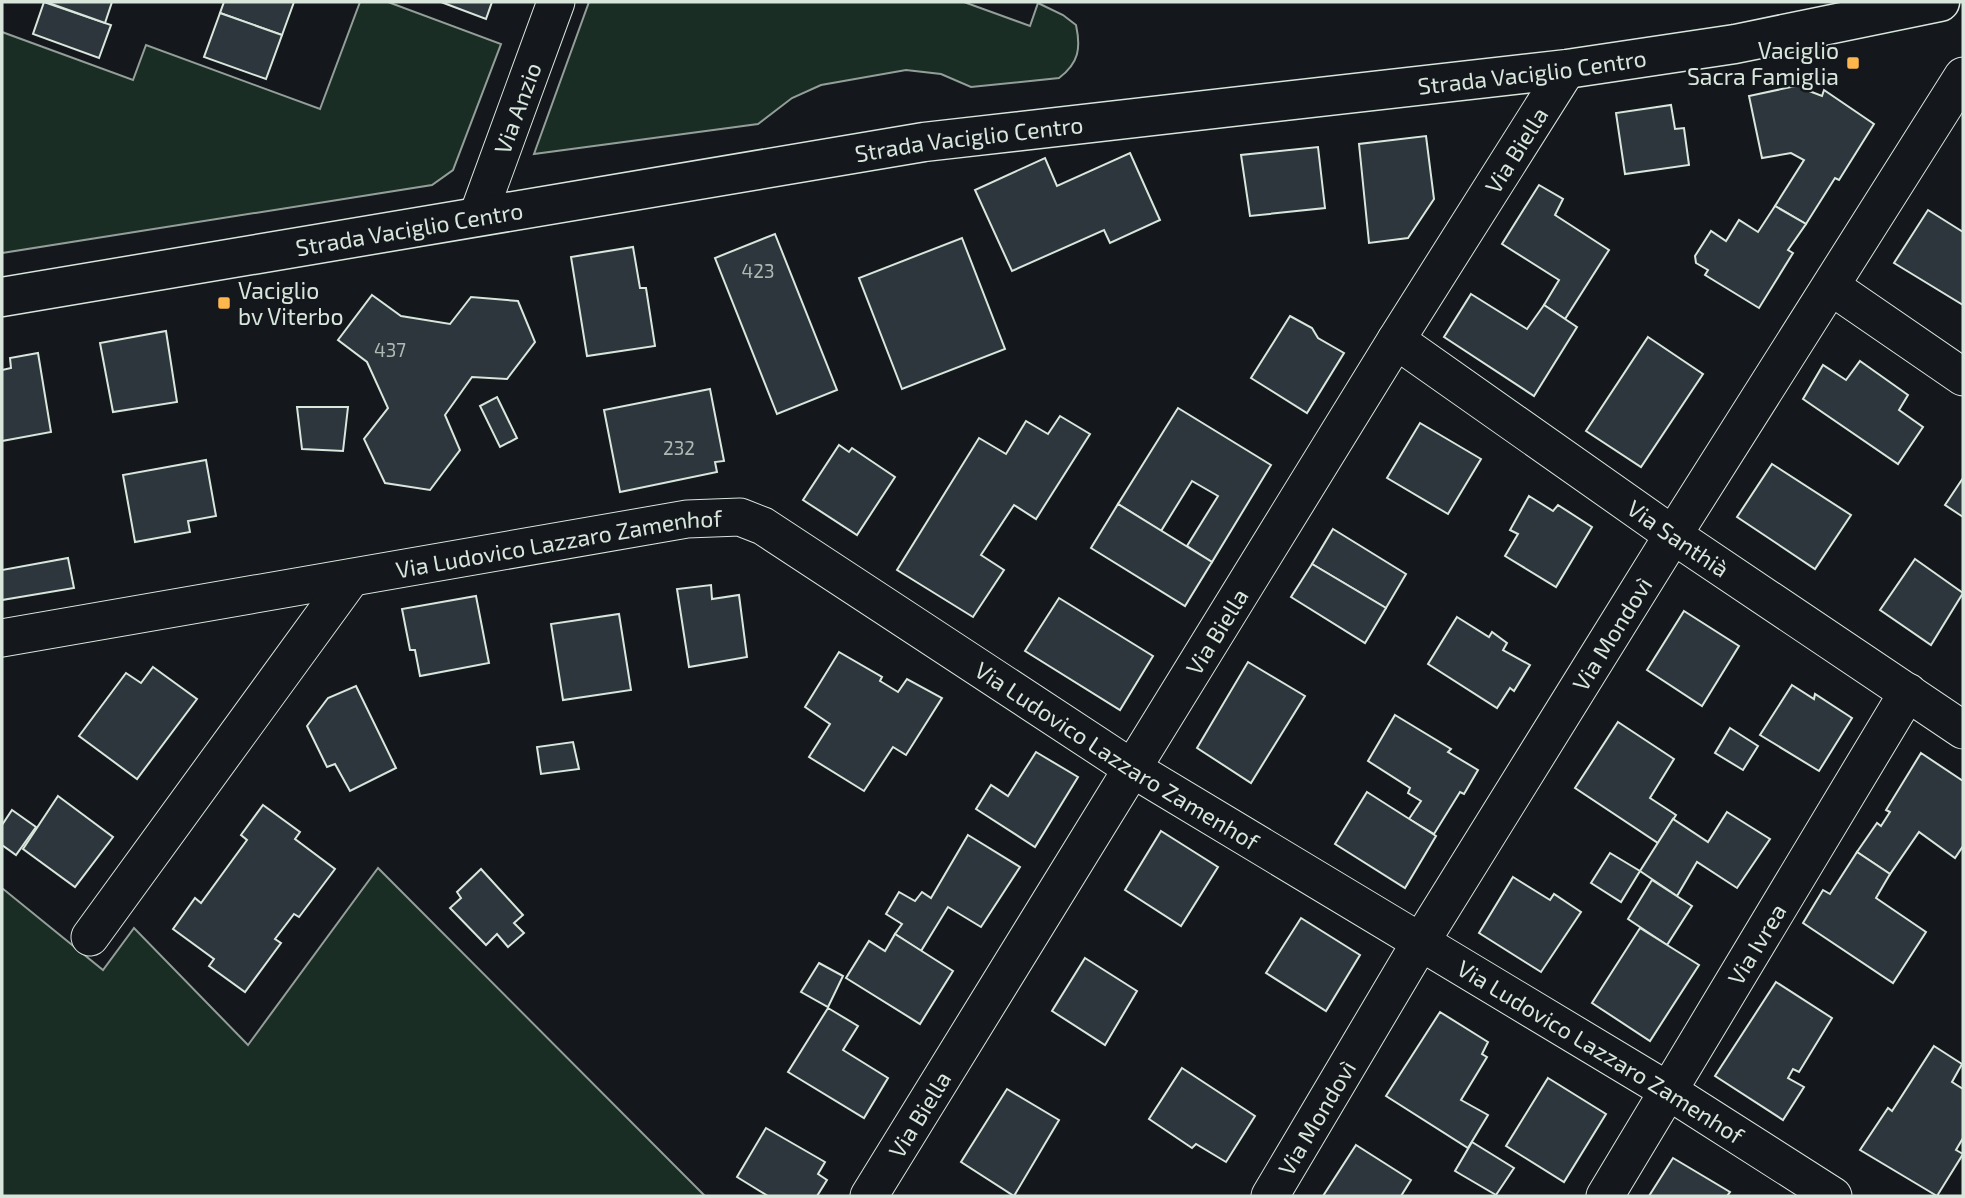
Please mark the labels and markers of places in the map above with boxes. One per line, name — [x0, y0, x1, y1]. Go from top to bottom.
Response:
place label: Vaciglio Sacra Famiglia — [1687, 36, 1839, 90]
marker: Vaciglio Sacra Famiglia — [1845, 55, 1861, 71]
place label: Vaciglio bv Viterbo — [238, 276, 343, 330]
marker: Vaciglio bv Viterbo — [216, 295, 232, 311]

